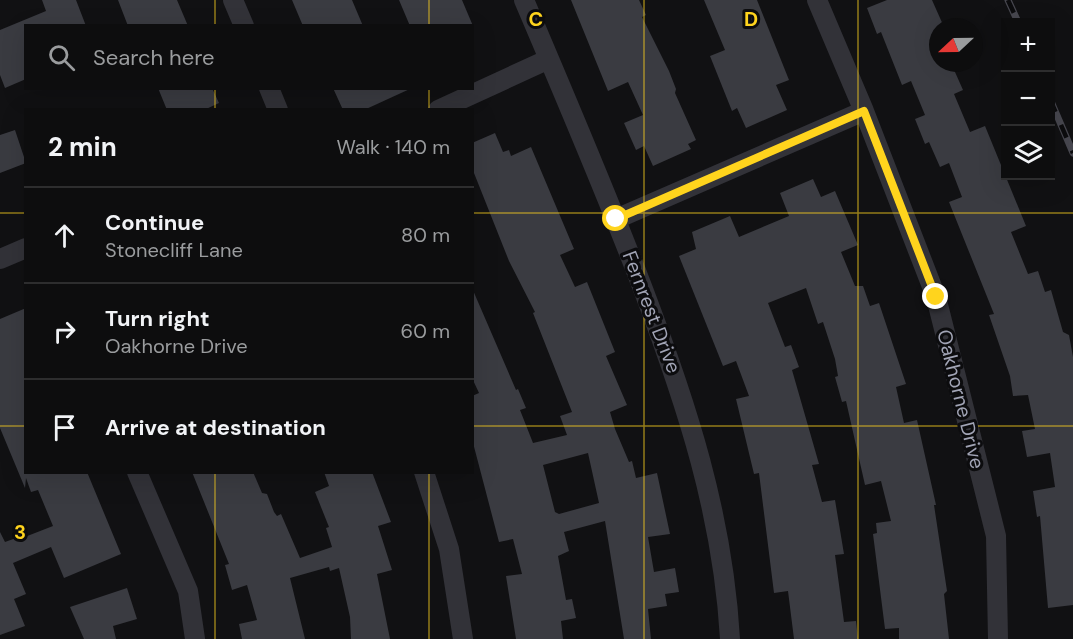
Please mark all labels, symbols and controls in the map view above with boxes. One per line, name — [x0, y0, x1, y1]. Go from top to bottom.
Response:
text: C — [529, 6, 543, 32]
text: D — [744, 6, 758, 32]
north arrow — [929, 18, 983, 72]
map controls — [1001, 18, 1055, 180]
button: + — [1001, 18, 1055, 72]
search box — [24, 24, 474, 90]
icon: search — [45, 41, 78, 74]
text: Search here — [93, 43, 214, 72]
button: − — [1001, 72, 1055, 126]
button: layers — [1001, 126, 1055, 180]
text: 2 min — [48, 130, 117, 164]
text: Walk · 140 m — [336, 134, 450, 160]
route start — [602, 205, 628, 231]
text: Continue — [105, 208, 204, 237]
icon: ahead — [48, 219, 81, 252]
text: 80 m — [401, 222, 450, 248]
text: Stonecliff Lane — [105, 237, 243, 263]
street label: Fernrest Drive — [617, 247, 687, 377]
route end — [922, 283, 948, 309]
text: Turn right — [105, 304, 210, 333]
icon: right — [48, 315, 81, 348]
text: 60 m — [401, 318, 450, 344]
street label: Oakhorne Drive — [931, 327, 991, 471]
text: Oakhorne Drive — [105, 333, 248, 359]
icon: arrive — [48, 411, 81, 444]
text: Arrive at destination — [105, 413, 326, 442]
text: 3 — [14, 519, 26, 545]

